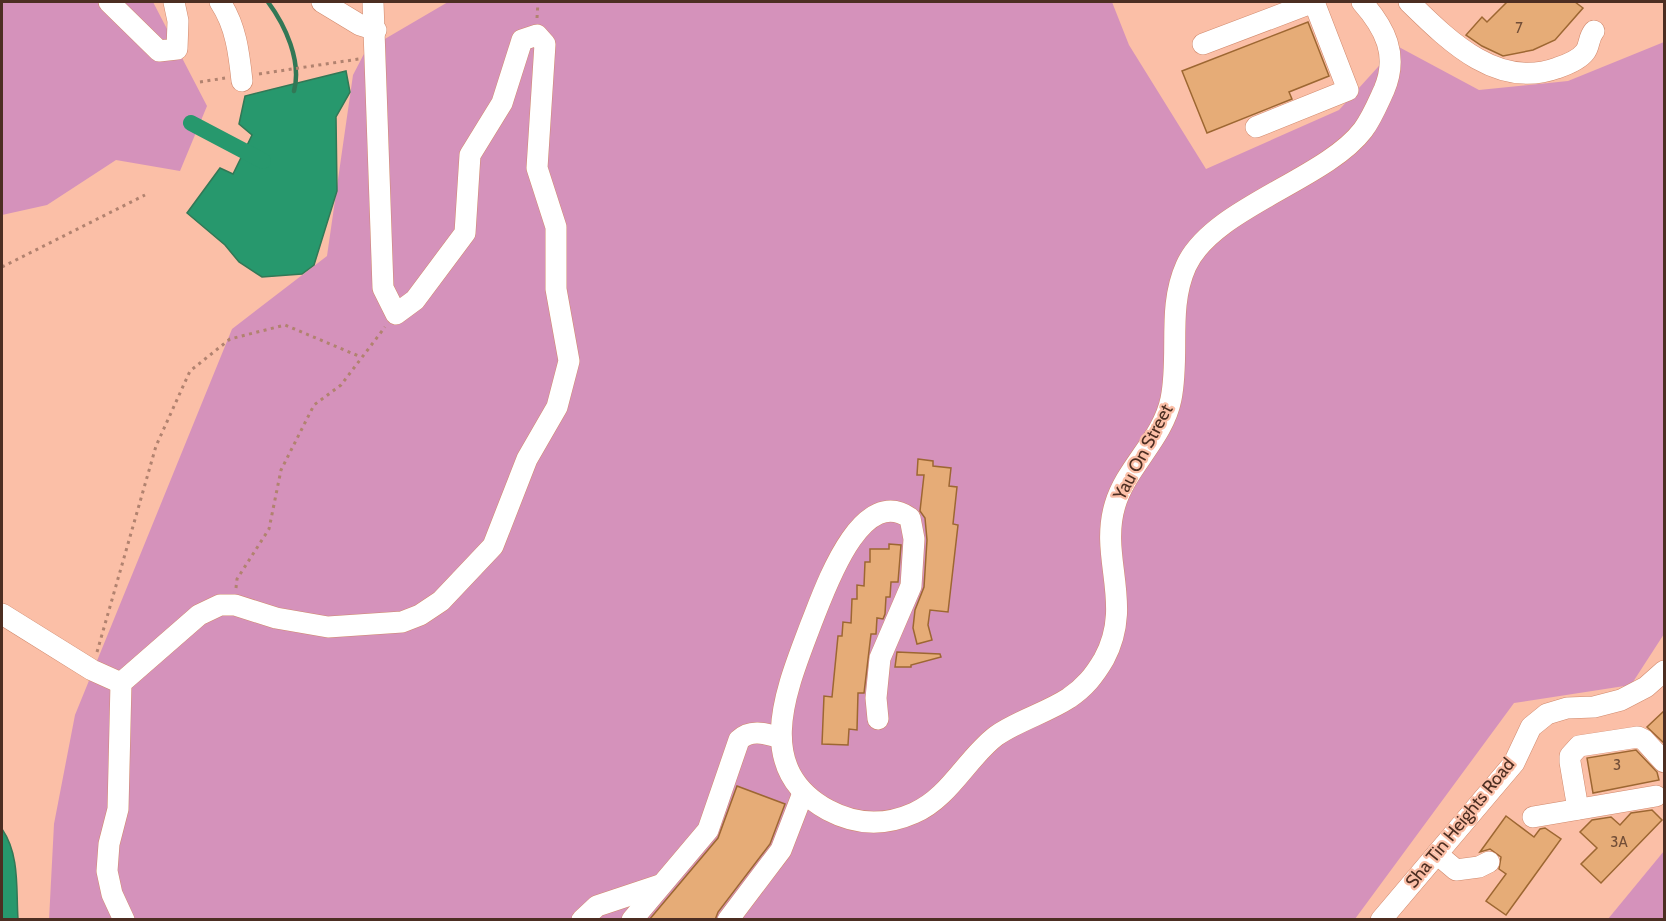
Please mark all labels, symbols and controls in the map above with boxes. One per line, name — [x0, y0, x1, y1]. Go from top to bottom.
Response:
house number: 7 — [1515, 19, 1523, 37]
street label: Yau On Street — [1108, 400, 1177, 505]
street label: Sha Tin Heights Road — [1401, 754, 1519, 892]
house number: 3 — [1613, 756, 1621, 774]
house number: 3A — [1610, 833, 1628, 851]

